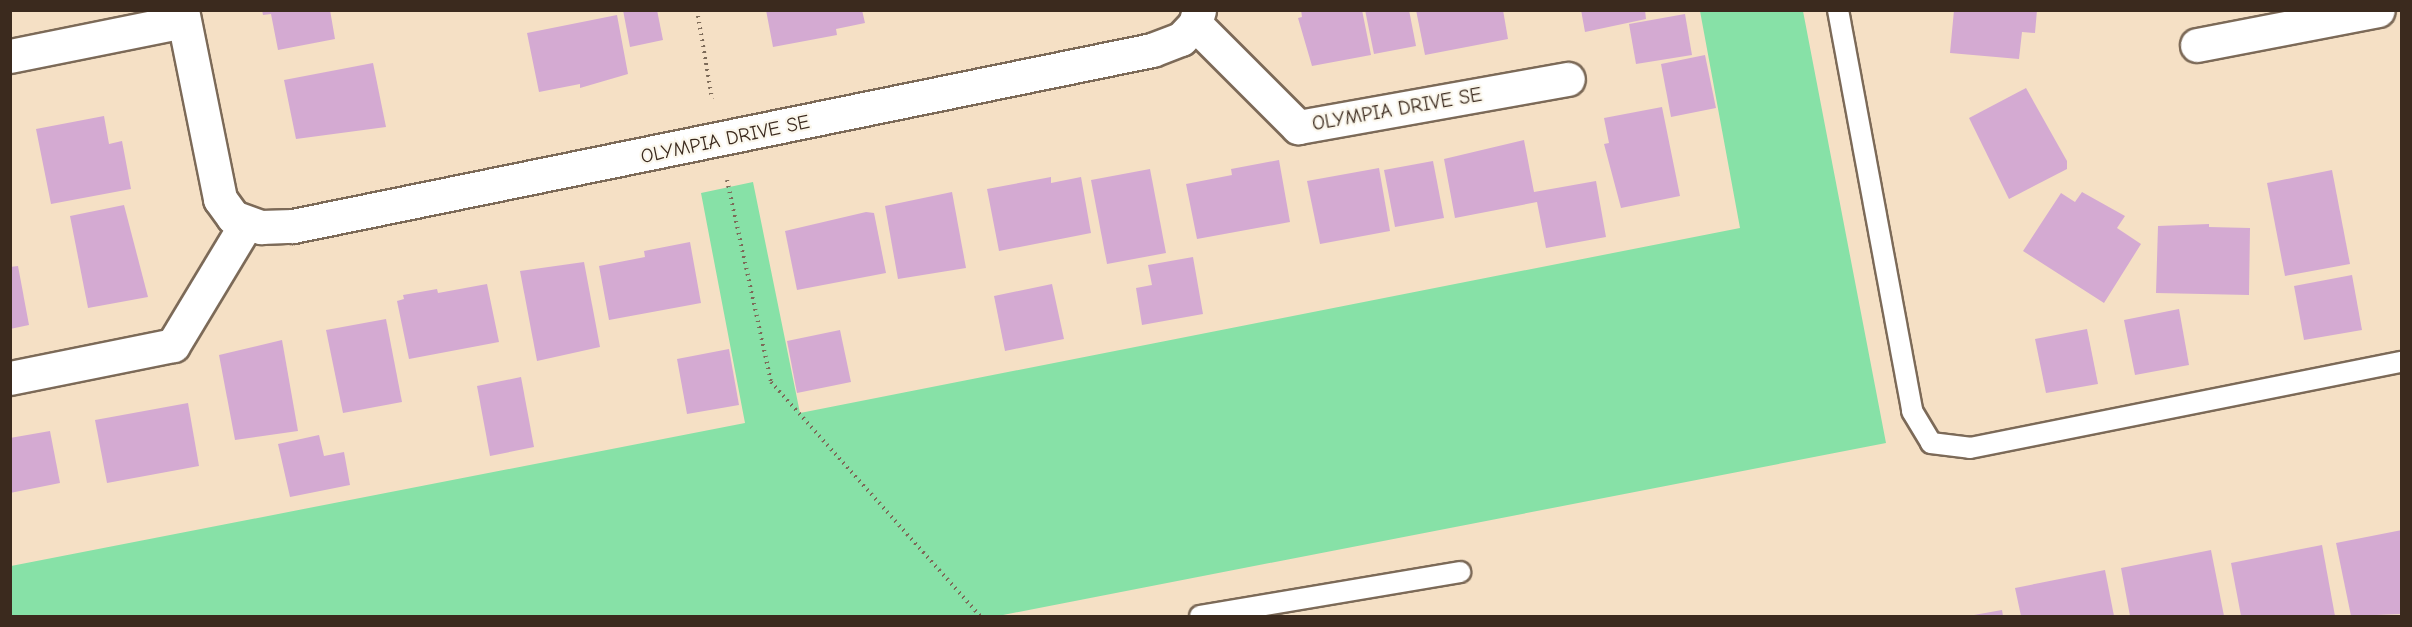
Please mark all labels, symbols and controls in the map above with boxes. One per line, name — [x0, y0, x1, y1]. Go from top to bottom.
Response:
street label: OLYMPIA DRIVE SE — [1310, 82, 1484, 136]
street label: OLYMPIA DRIVE SE — [638, 109, 812, 169]

